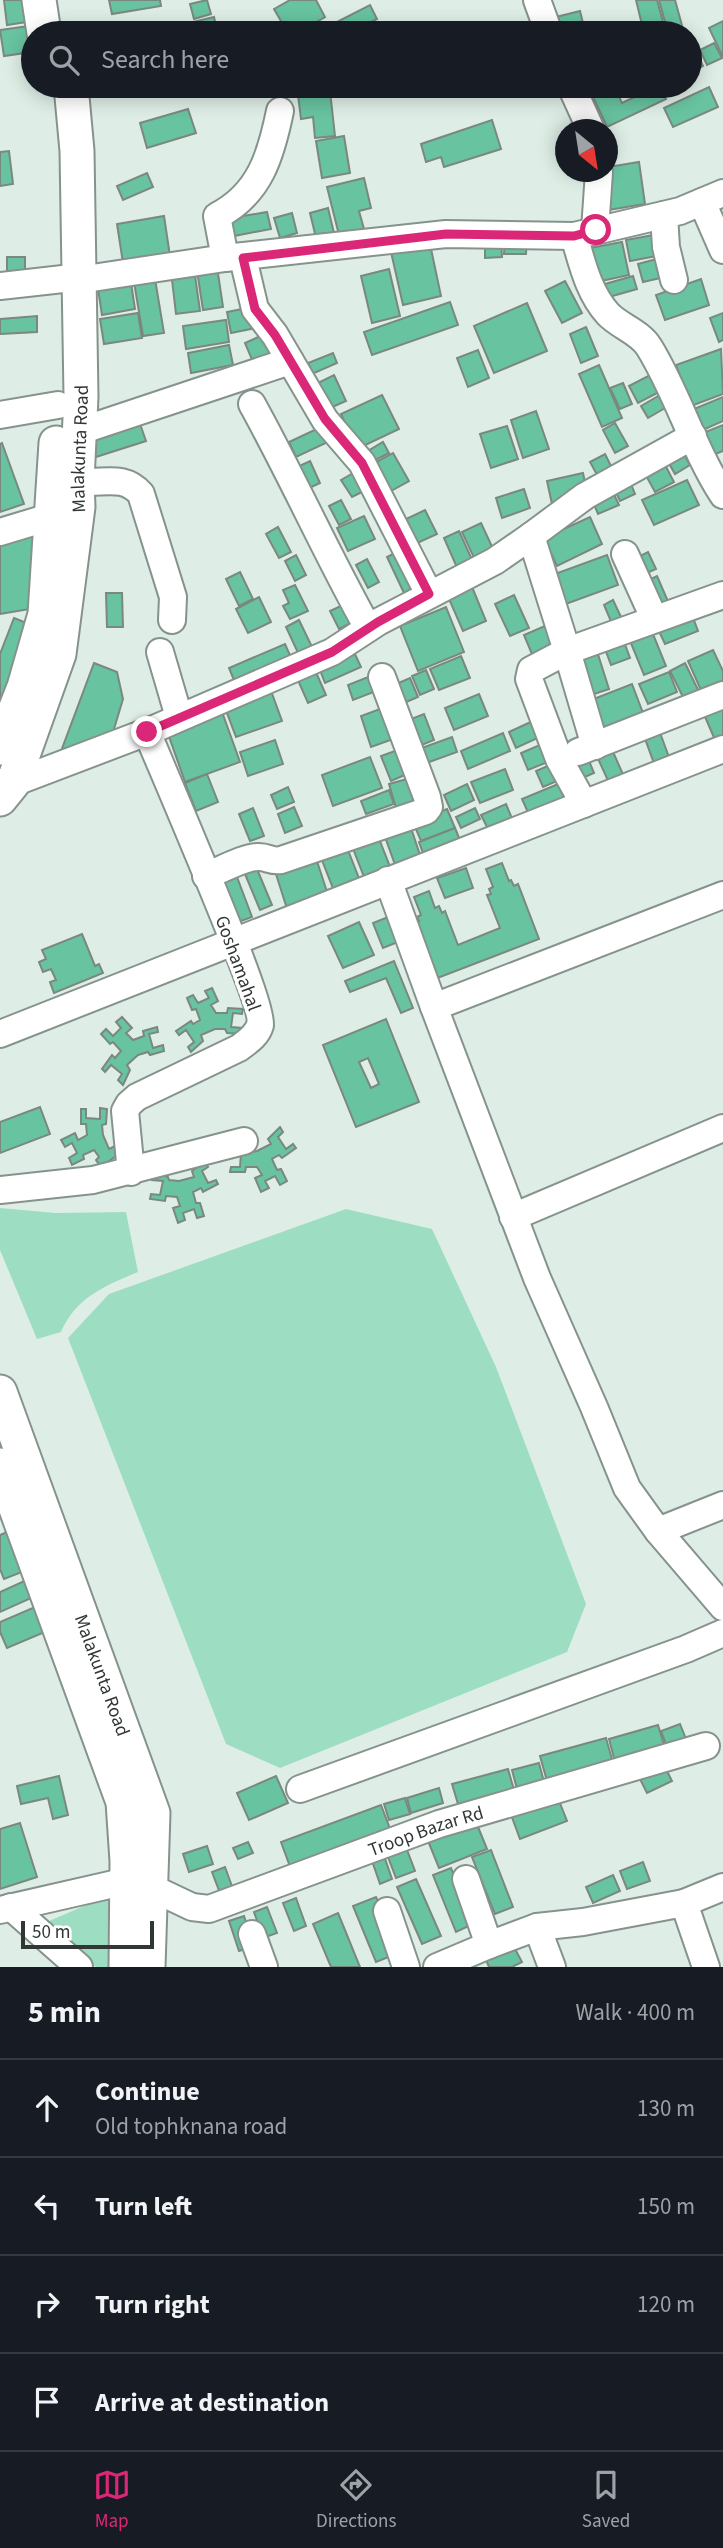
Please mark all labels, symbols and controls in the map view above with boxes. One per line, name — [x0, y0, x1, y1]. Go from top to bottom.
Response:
search box — [21, 21, 702, 98]
icon: search — [45, 41, 83, 79]
text: Search here — [101, 41, 229, 78]
north arrow — [555, 119, 618, 182]
route start — [580, 214, 611, 245]
street label: Malakunta Road — [65, 385, 96, 513]
route end — [131, 716, 162, 747]
street label: Goshamahal — [208, 912, 267, 1015]
street label: Malakunta Road — [67, 1611, 136, 1740]
street label: Troop Bazar Rd — [365, 1800, 487, 1864]
scale bar — [21, 1918, 154, 1950]
text: 50 m — [32, 1919, 70, 1946]
text: 5 min — [28, 1991, 101, 2034]
text: Walk · 400 m — [576, 1996, 695, 2029]
text: Continue — [95, 2073, 200, 2110]
icon: ahead — [28, 2089, 66, 2127]
text: 130 m — [637, 2092, 695, 2125]
text: Old tophknana road — [95, 2110, 287, 2143]
icon: left — [28, 2187, 66, 2225]
text: Turn left — [95, 2188, 192, 2225]
text: 150 m — [637, 2190, 695, 2223]
icon: right — [28, 2285, 66, 2323]
text: Turn right — [95, 2286, 210, 2323]
text: 120 m — [637, 2288, 695, 2321]
icon: arrive — [28, 2383, 66, 2421]
text: Arrive at destination — [95, 2384, 329, 2421]
tab: Map — [93, 2466, 131, 2535]
tab: Directions — [316, 2466, 396, 2535]
tab: Saved — [582, 2466, 630, 2535]

